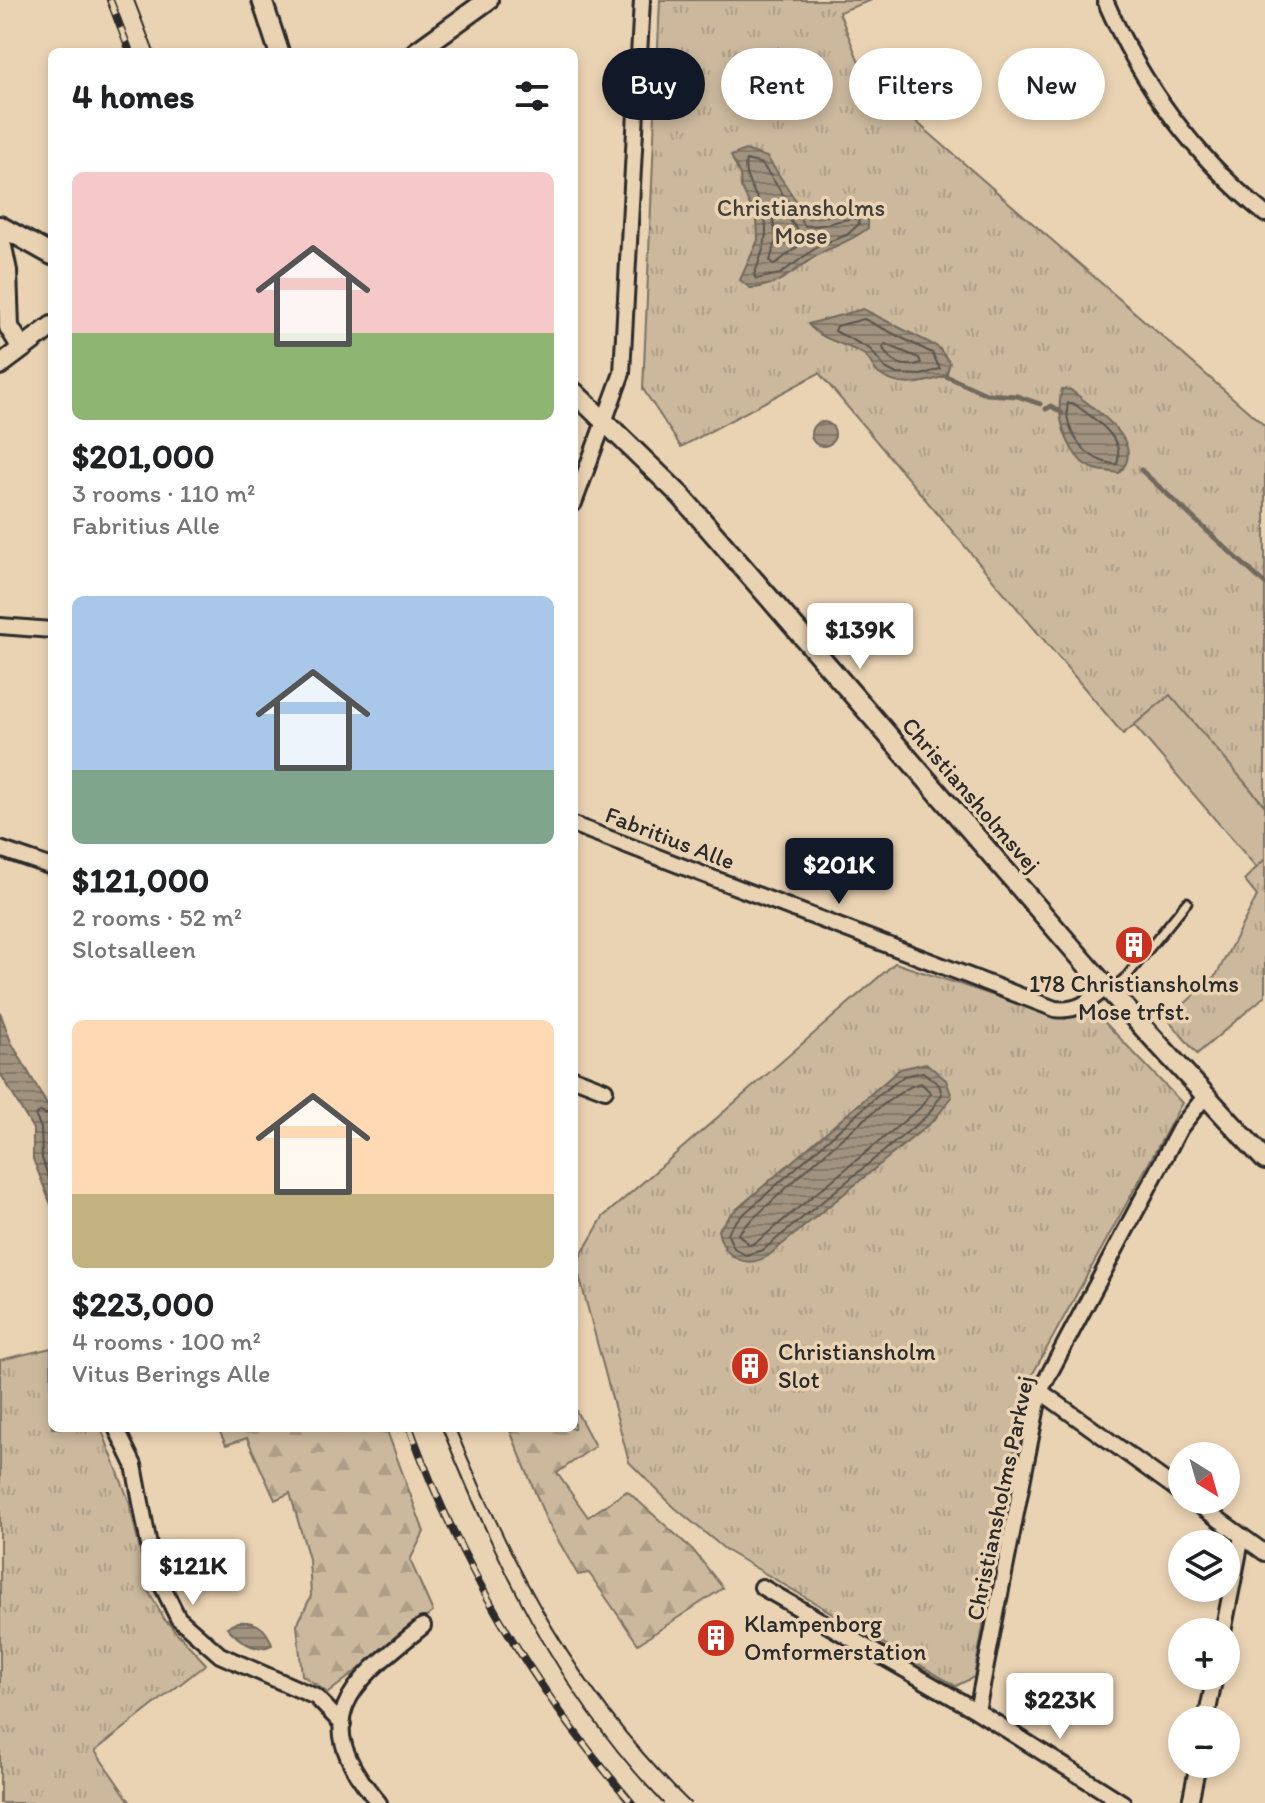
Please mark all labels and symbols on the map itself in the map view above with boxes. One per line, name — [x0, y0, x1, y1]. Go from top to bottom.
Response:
park label: Christiansholms Mose — [717, 193, 885, 250]
pin: $139K — [804, 603, 916, 671]
street label: Christiansholmsvej — [896, 711, 1047, 878]
street label: Fabritius Alle — [601, 800, 739, 876]
pin: $201K — [783, 838, 895, 906]
building icon: 178 Christiansholms Mose trfst. — [1113, 924, 1155, 966]
place label: 178 Christiansholms Mose trfst. — [1029, 969, 1239, 1026]
place label: Christiansholm Slot — [778, 1337, 936, 1394]
building icon: Christiansholm Slot — [729, 1345, 771, 1387]
street label: Christiansholms Parkvej — [959, 1373, 1040, 1623]
north arrow — [1168, 1442, 1240, 1514]
pin: $121K — [137, 1539, 249, 1607]
place label: Klampenborg Omformerstation — [744, 1609, 927, 1666]
building icon: Klampenborg Omformerstation — [695, 1617, 737, 1659]
pin: $223K — [1004, 1673, 1116, 1741]

